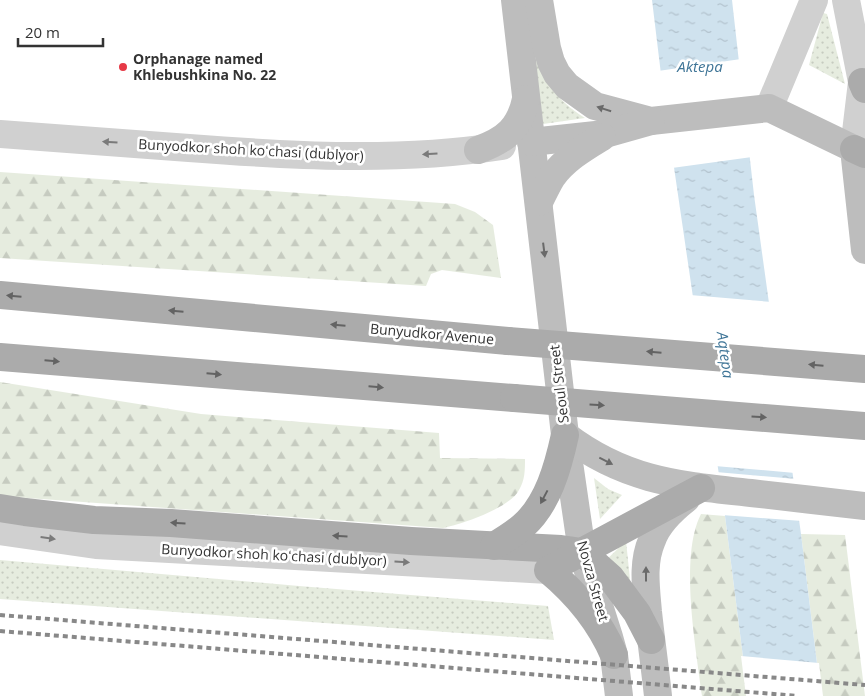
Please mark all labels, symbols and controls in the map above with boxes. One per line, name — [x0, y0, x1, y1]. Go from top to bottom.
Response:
scale bar — [18, 15, 102, 47]
text: 20 m — [25, 22, 60, 42]
place label: Orphanage named Khlebushkina No. 22 — [133, 49, 276, 84]
water label: Aktepa — [676, 56, 723, 76]
marker: Orphanage named Khlebushkina No. 22 — [117, 61, 129, 73]
one-way arrow — [596, 104, 611, 112]
street label: Bunyodkor shoh koʻchasi (dublyor) — [138, 134, 364, 165]
one-way arrow — [102, 138, 118, 146]
one-way arrow — [421, 150, 437, 158]
one-way arrow — [540, 243, 548, 259]
one-way arrow — [6, 292, 22, 300]
one-way arrow — [168, 306, 184, 314]
street label: Bunyudkor Avenue — [369, 319, 495, 348]
one-way arrow — [329, 321, 345, 329]
water label: Aqtepa — [713, 329, 739, 380]
street label: Seoul Street — [544, 344, 573, 424]
one-way arrow — [646, 348, 662, 356]
one-way arrow — [45, 357, 61, 365]
one-way arrow — [808, 361, 824, 369]
one-way arrow — [207, 370, 223, 378]
one-way arrow — [369, 384, 385, 392]
one-way arrow — [590, 401, 606, 409]
one-way arrow — [752, 414, 768, 422]
one-way arrow — [599, 457, 613, 465]
one-way arrow — [540, 490, 548, 505]
one-way arrow — [170, 519, 186, 527]
one-way arrow — [332, 531, 348, 539]
one-way arrow — [41, 534, 57, 542]
street label: Novza Street — [573, 538, 614, 623]
street label: Bunyodkor shoh koʻchasi (dublyor) — [161, 539, 387, 570]
one-way arrow — [394, 559, 410, 567]
one-way arrow — [642, 566, 650, 582]

